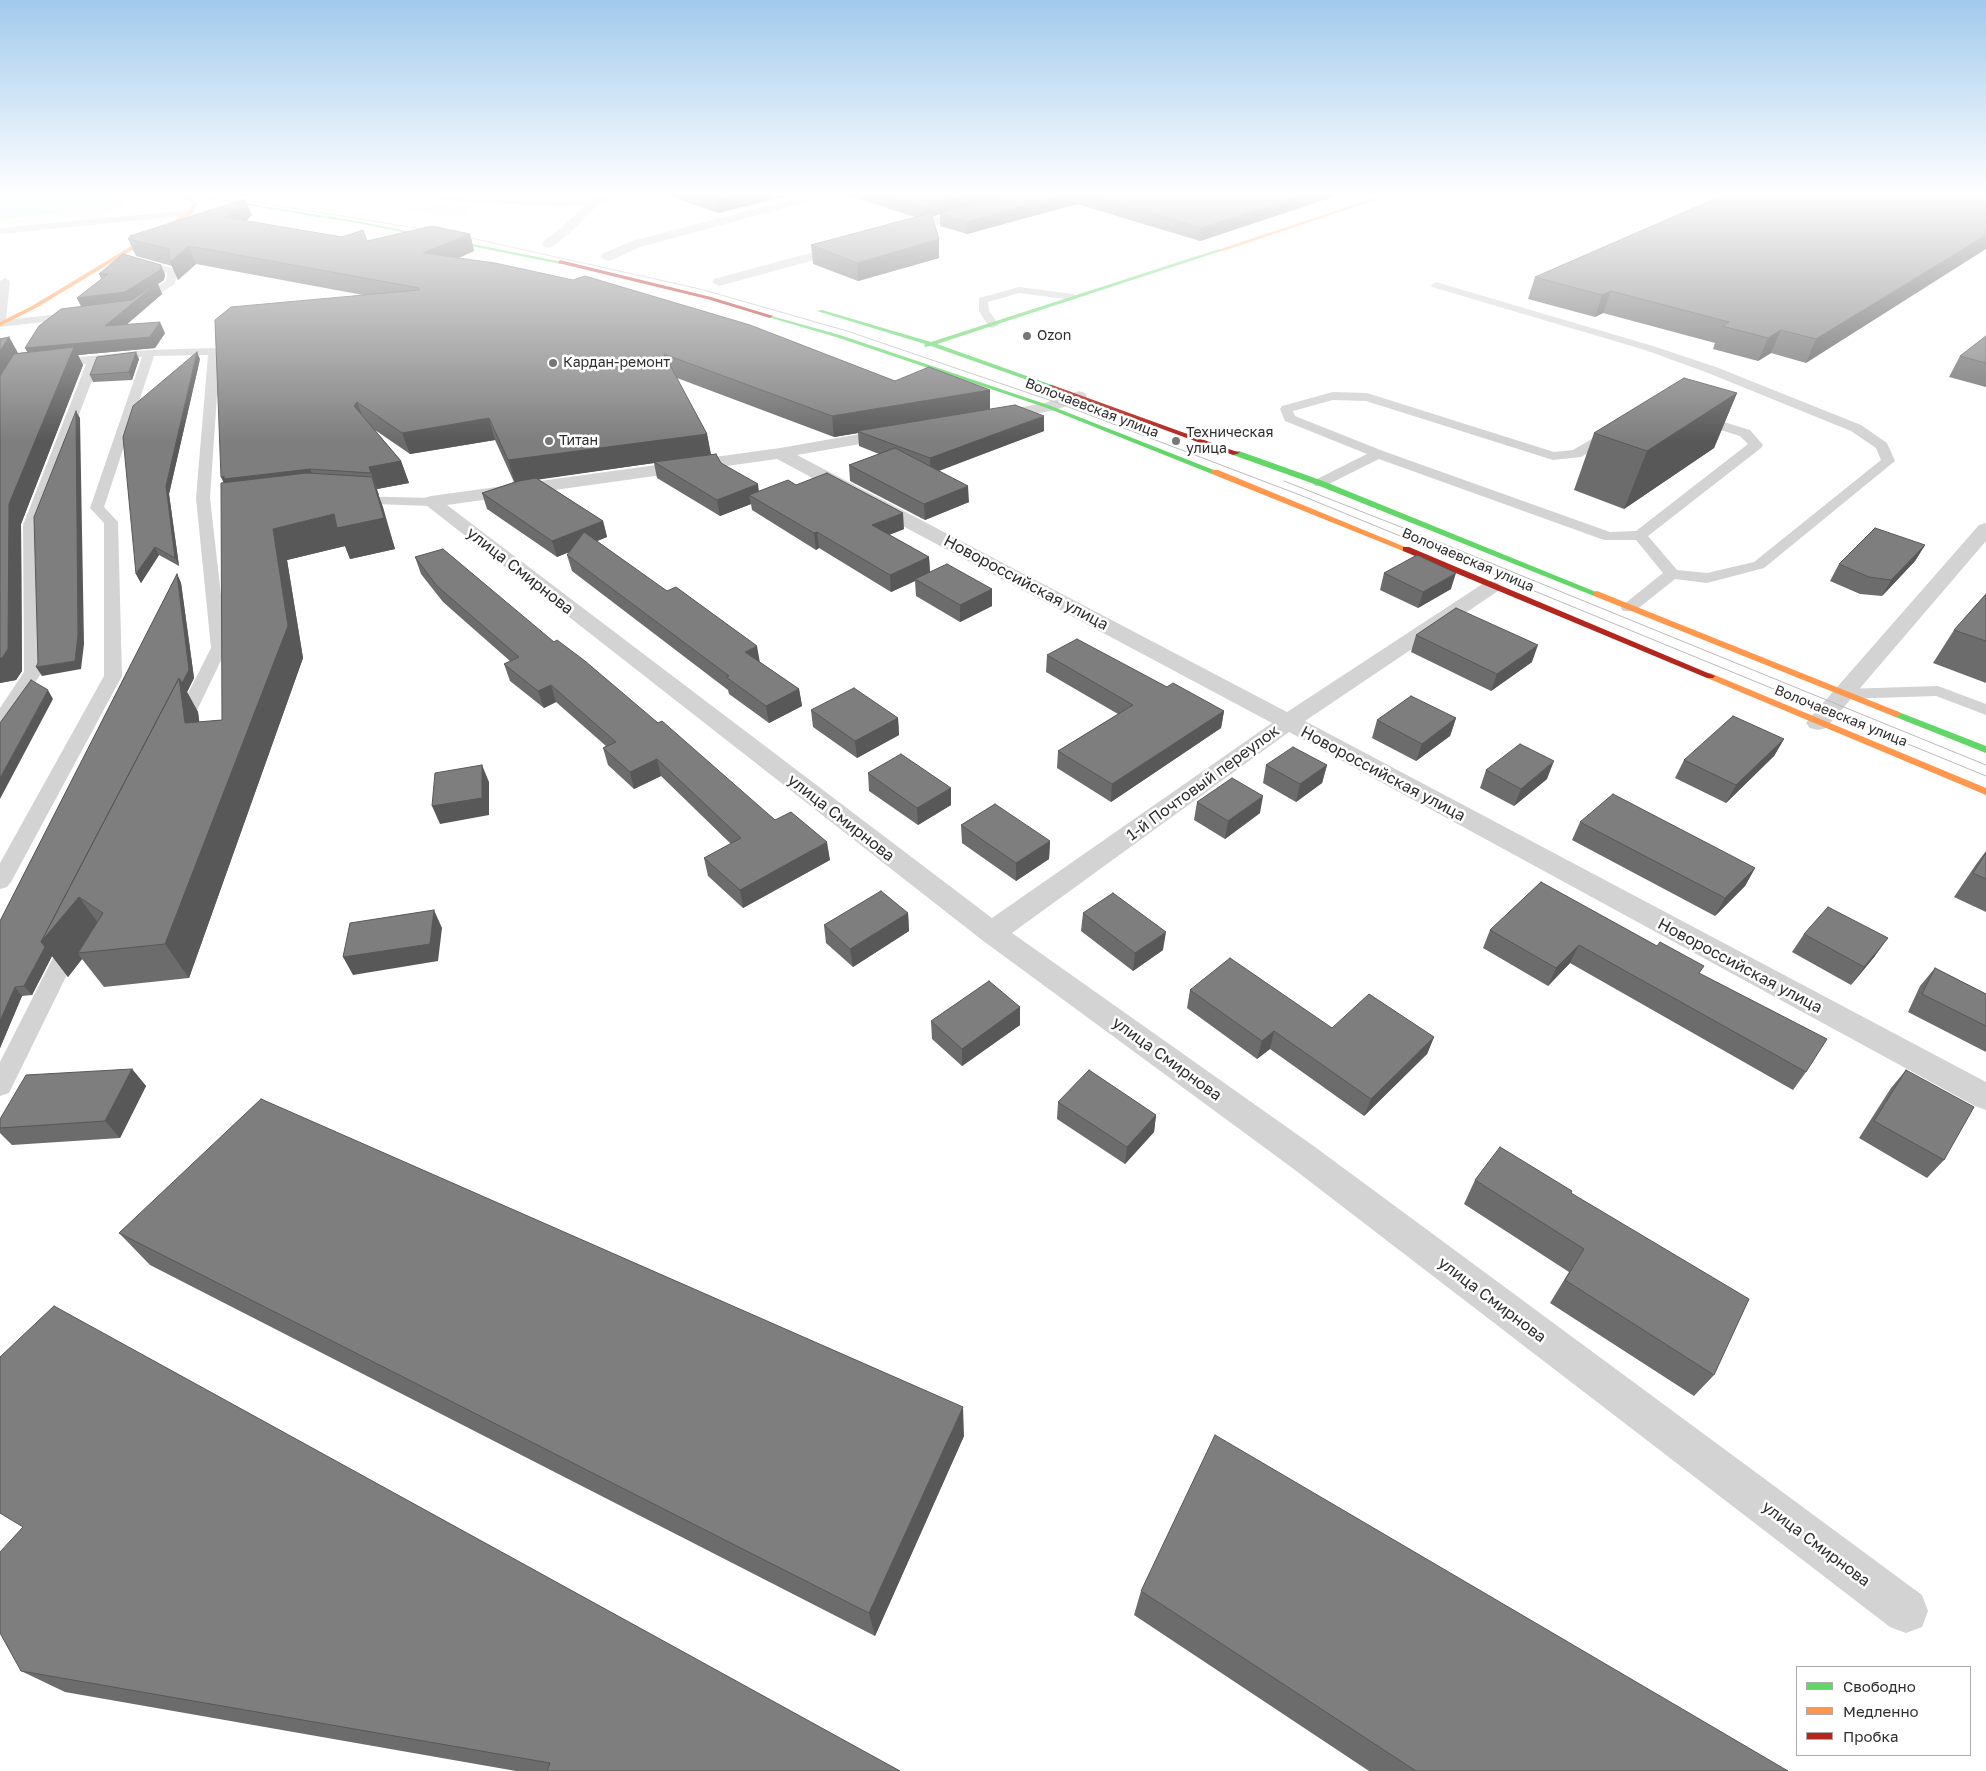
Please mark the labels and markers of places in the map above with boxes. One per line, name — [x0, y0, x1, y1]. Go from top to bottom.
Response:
place label: Ozon — [1037, 328, 1071, 344]
marker: Ozon — [1021, 330, 1033, 342]
place label: Кардан-ремонт — [563, 355, 670, 371]
marker: Кардан-ремонт — [547, 357, 559, 369]
place label: Техническая улица — [1186, 425, 1273, 458]
place label: Титан — [559, 433, 598, 449]
marker: Титан — [543, 435, 555, 447]
marker: Техническая улица — [1170, 435, 1182, 447]

